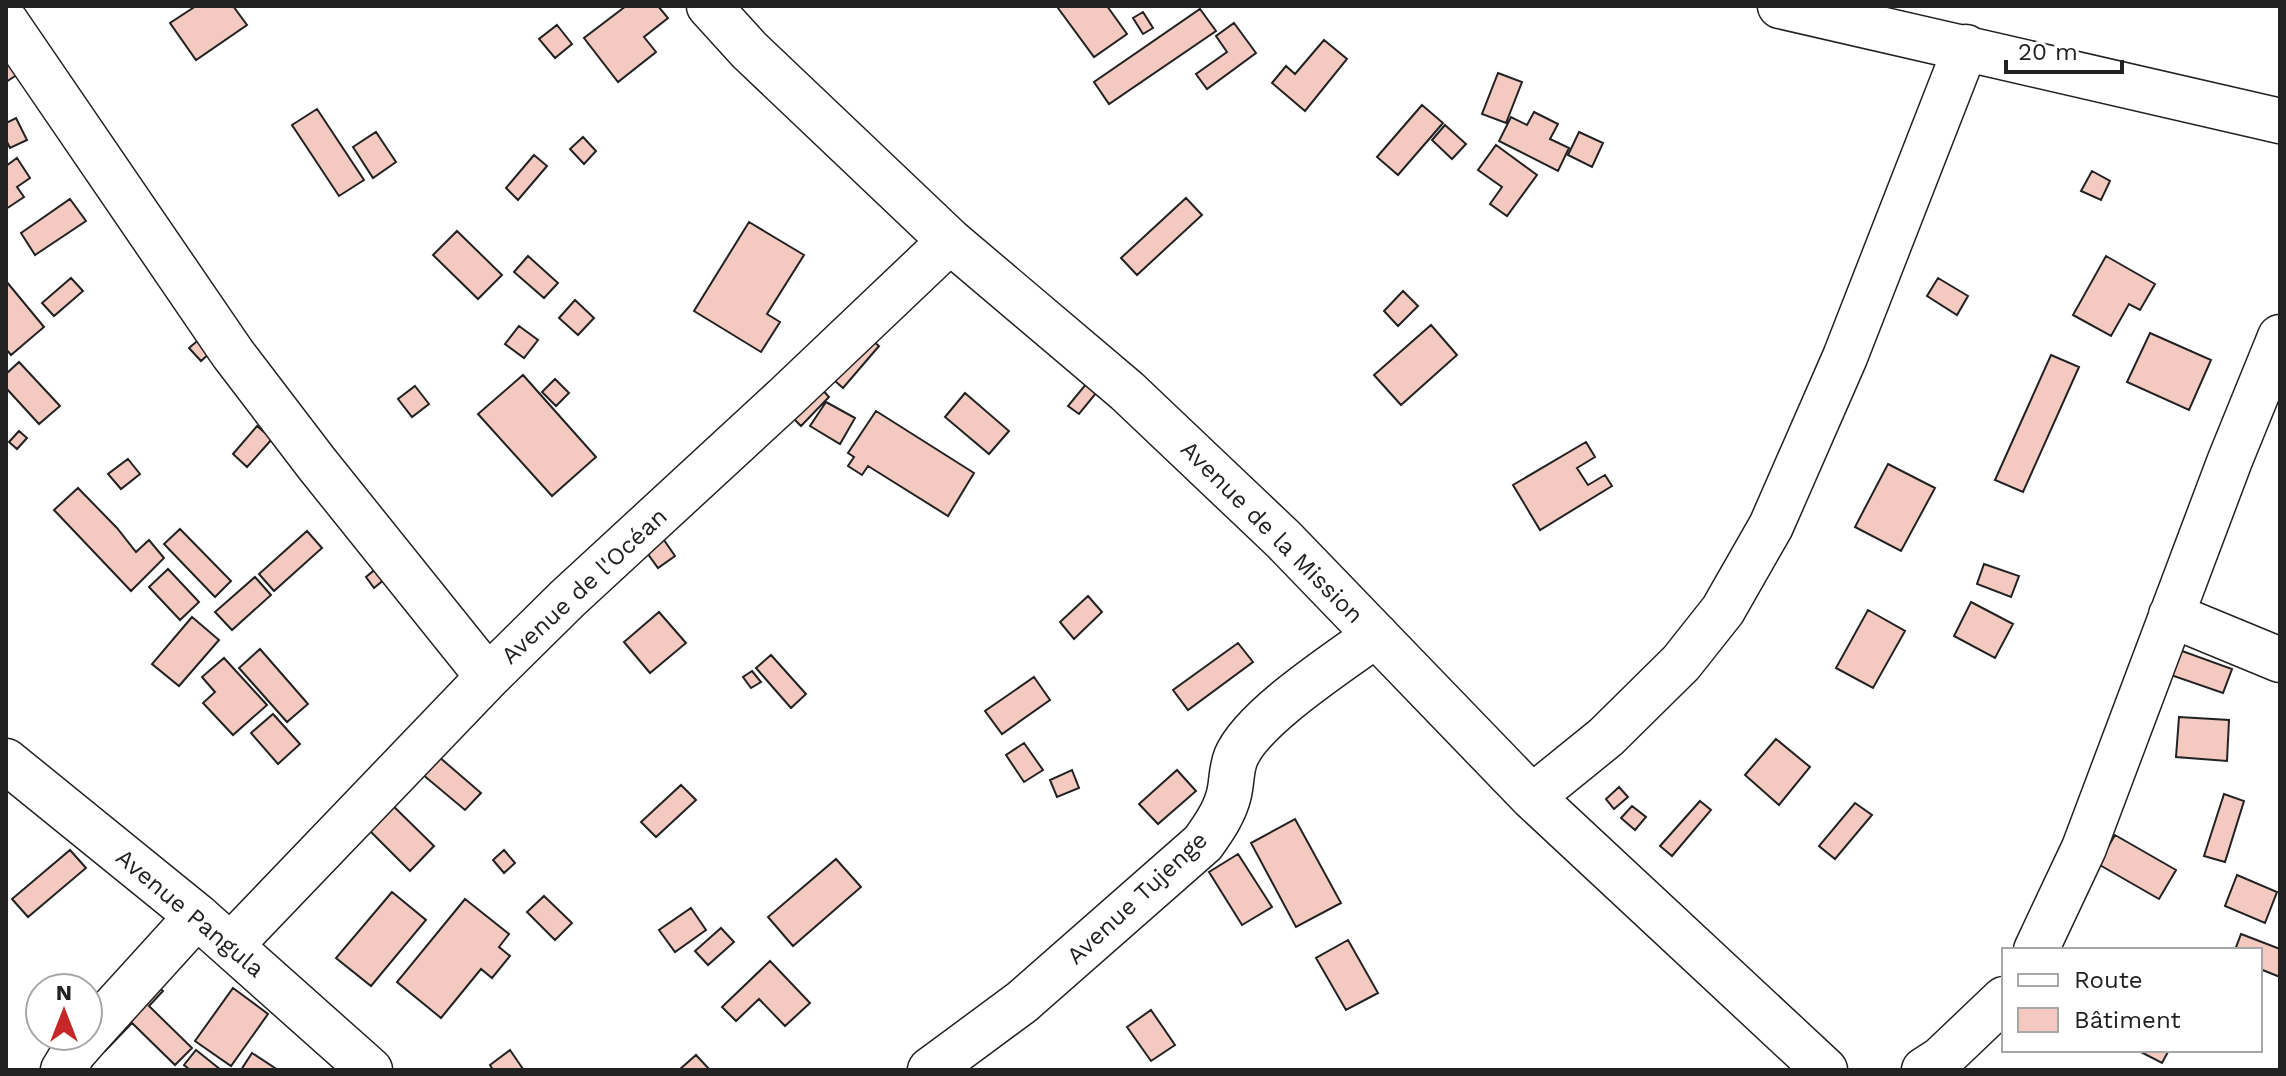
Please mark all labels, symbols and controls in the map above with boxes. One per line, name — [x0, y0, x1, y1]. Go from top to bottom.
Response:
scale bar — [2006, 24, 2122, 74]
text: 20 m — [2018, 38, 2078, 66]
street label: Avenue de la Mission — [1175, 435, 1369, 629]
street label: Avenue de l'Océan — [495, 502, 673, 670]
street label: Avenue Tujenge — [1061, 826, 1213, 970]
street label: Avenue Pangula — [110, 843, 270, 983]
legend — [2002, 948, 2262, 1052]
text: Route — [2074, 966, 2143, 994]
north arrow — [24, 972, 104, 1052]
text: N — [56, 980, 72, 1005]
text: Bâtiment — [2074, 1006, 2181, 1034]

